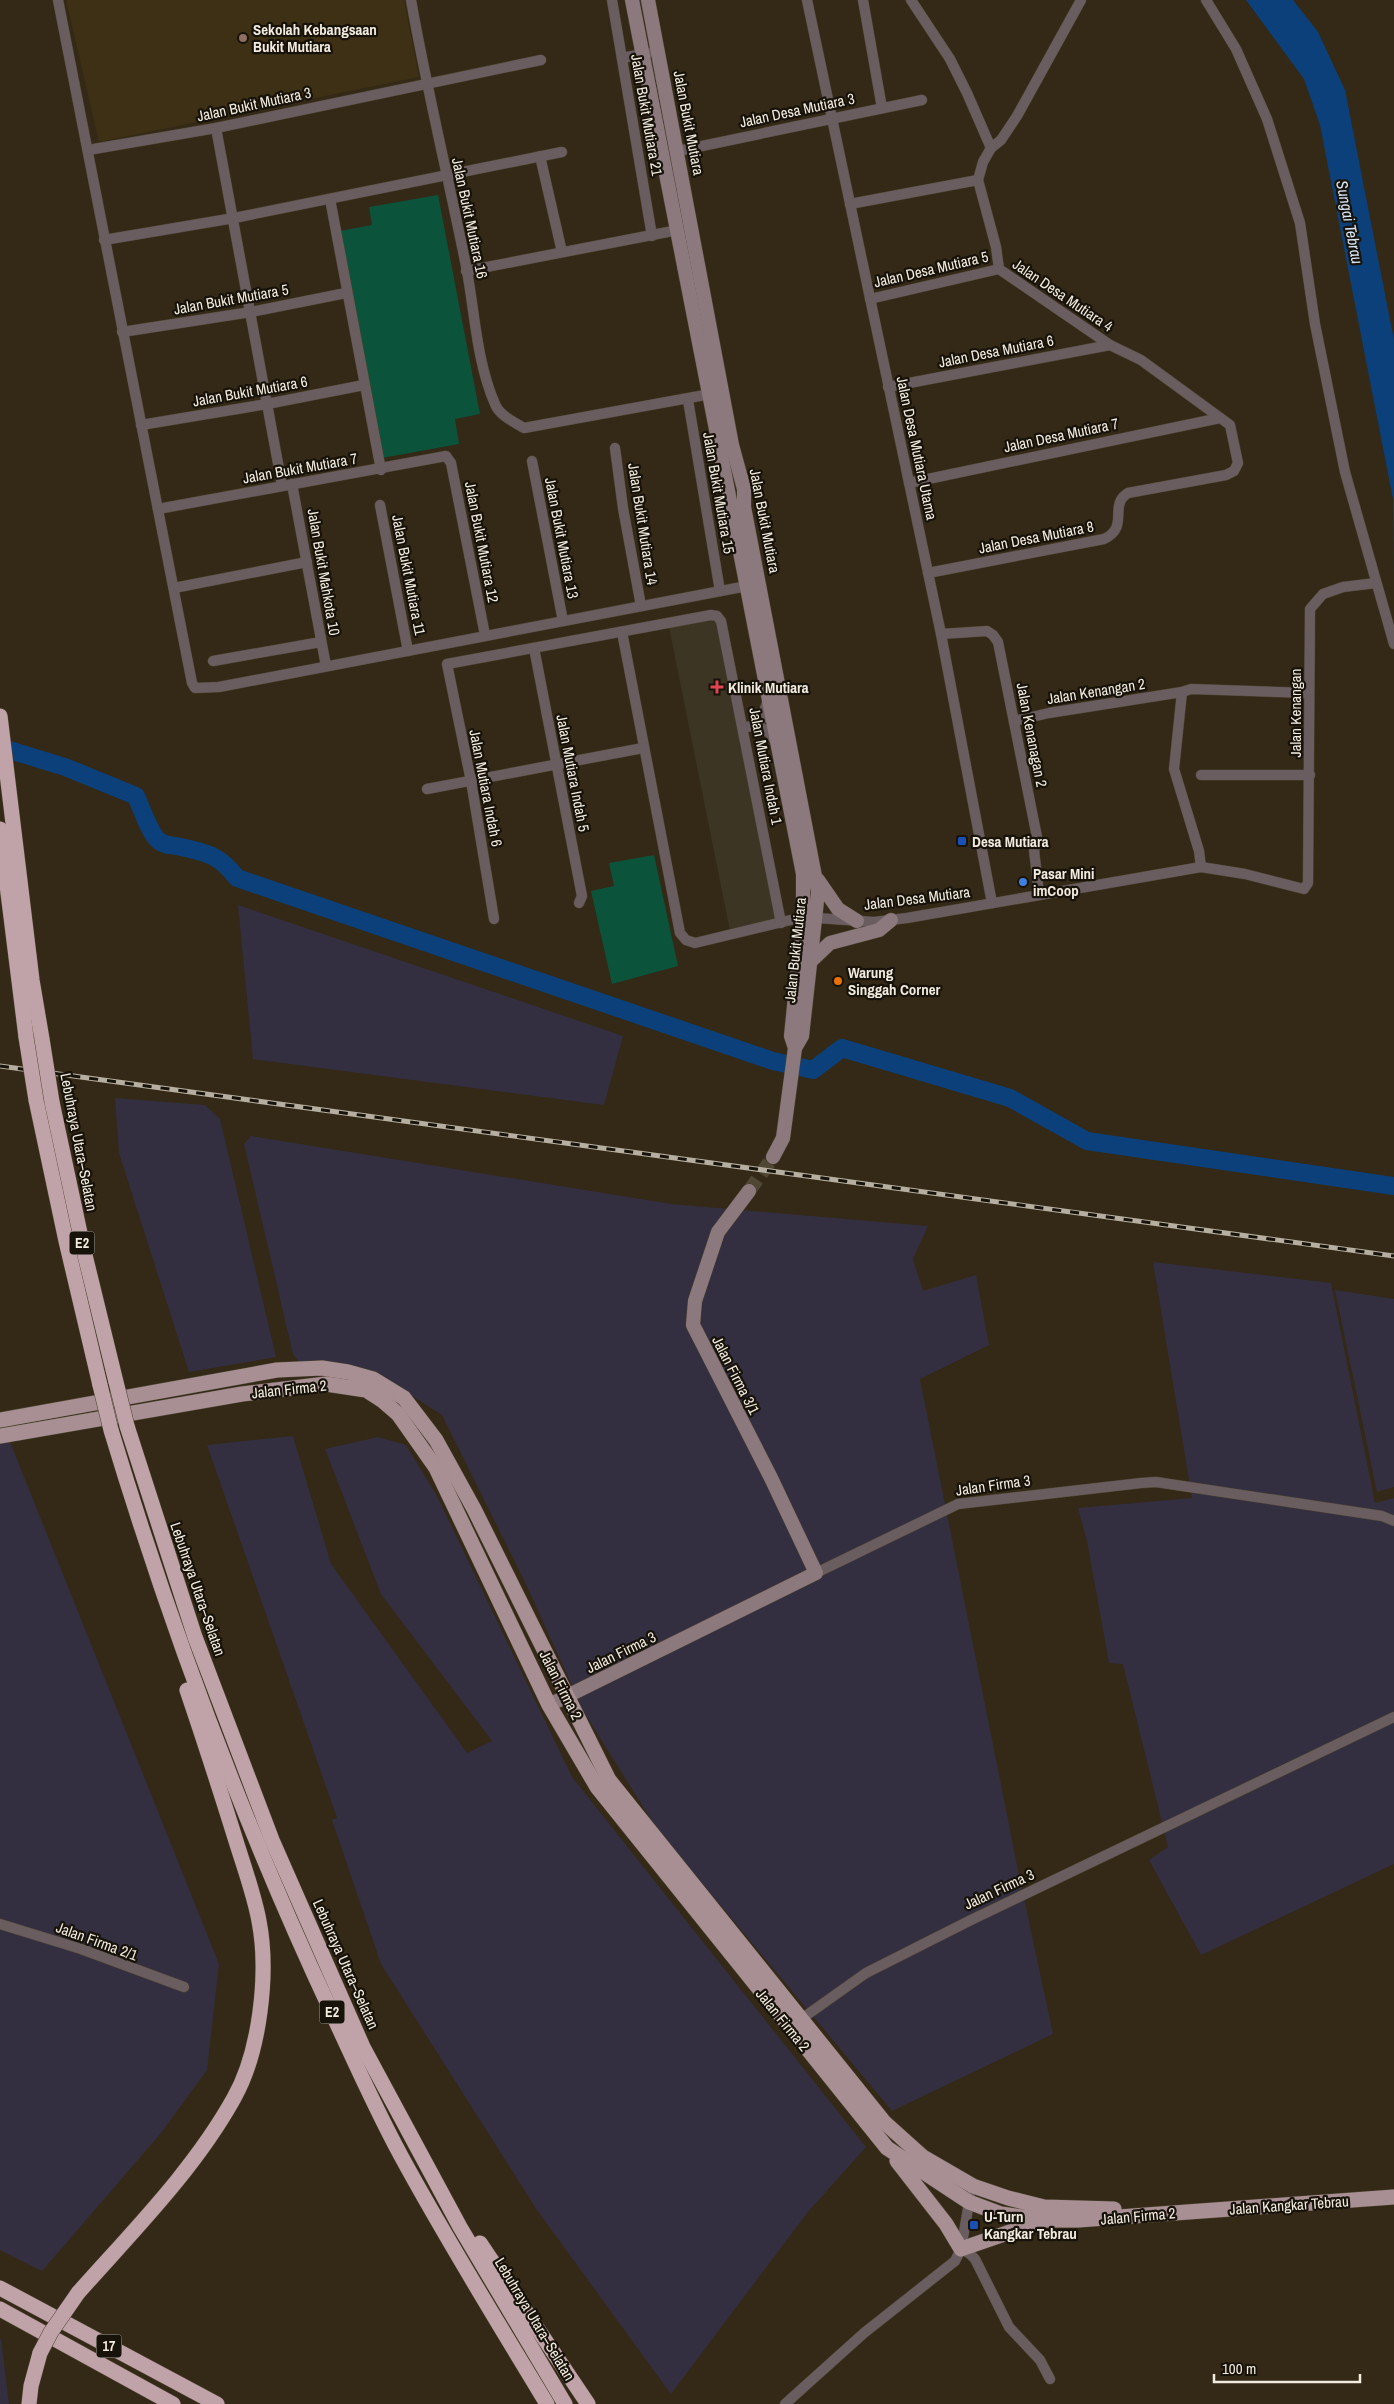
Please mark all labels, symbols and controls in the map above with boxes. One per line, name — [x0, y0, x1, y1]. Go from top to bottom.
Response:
place label: Sekolah Kebangsaan Bukit Mutiara — [253, 19, 377, 57]
marker: Sekolah Kebangsaan Bukit Mutiara — [237, 32, 249, 44]
street label: Jalan Bukit Mutiara 21 — [626, 53, 668, 178]
street label: Jalan Bukit Mutiara — [669, 69, 709, 177]
street label: Jalan Bukit Mutiara 3 — [195, 82, 313, 126]
street label: Jalan Desa Mutiara 3 — [738, 88, 857, 132]
street label: Jalan Bukit Mutiara 16 — [447, 156, 493, 281]
water label: Sungai Tebrau — [1331, 178, 1369, 266]
street label: Jalan Desa Mutiara 5 — [872, 246, 990, 292]
street label: Jalan Desa Mutiara 4 — [1009, 254, 1117, 336]
street label: Jalan Bukit Mutiara 5 — [172, 279, 290, 319]
street label: Jalan Desa Mutiara 6 — [937, 330, 1056, 372]
street label: Jalan Bukit Mutiara 6 — [191, 371, 309, 411]
street label: Jalan Desa Mutiara Utama — [892, 374, 943, 522]
street label: Jalan Desa Mutiara 7 — [1002, 413, 1121, 457]
street label: Jalan Bukit Mutiara 15 — [698, 431, 740, 556]
street label: Jalan Bukit Mutiara 7 — [241, 448, 359, 488]
street label: Jalan Bukit Mutiara 14 — [623, 462, 663, 587]
street label: Jalan Bukit Mutiara — [745, 467, 785, 575]
street label: Jalan Bukit Mutiara 13 — [540, 476, 584, 601]
street label: Jalan Bukit Mutiara 12 — [460, 480, 504, 605]
street label: Jalan Bukit Mahkota 10 — [302, 507, 346, 637]
street label: Jalan Bukit Mutiara 11 — [387, 513, 431, 637]
street label: Jalan Desa Mutiara 8 — [977, 516, 1096, 558]
street label: Jalan Kenangan — [1285, 669, 1306, 757]
street label: Jalan Kenangan 2 — [1045, 673, 1147, 709]
place label: Klinik Mutiara — [728, 677, 809, 698]
marker: Klinik Mutiara — [710, 680, 724, 694]
street label: Jalan Kenanagan 2 — [1012, 681, 1052, 789]
street label: Jalan Mutiara Indah 1 — [744, 706, 788, 827]
street label: Jalan Mutiara Indah 5 — [551, 713, 595, 834]
street label: Jalan Mutiara Indah 6 — [464, 728, 508, 849]
place label: Desa Mutiara — [972, 831, 1049, 852]
marker: Desa Mutiara — [956, 835, 968, 847]
place label: Pasar Mini imCoop — [1033, 863, 1095, 901]
marker: Pasar Mini imCoop — [1017, 876, 1029, 888]
street label: Jalan Desa Mutiara — [863, 881, 971, 915]
street label: Jalan Bukit Mutiara — [779, 896, 811, 1004]
place label: Warung Singgah Corner — [848, 962, 940, 1000]
marker: Warung Singgah Corner — [832, 975, 844, 987]
street label: Lebuhraya Utara–Selatan — [55, 1071, 103, 1213]
road number: E2 — [70, 1232, 94, 1254]
street label: Jalan Firma 3/1 — [707, 1332, 765, 1418]
street label: Jalan Firma 2 — [251, 1375, 328, 1403]
street label: Jalan Firma 3 — [954, 1469, 1032, 1501]
street label: Lebuhraya Utara–Selatan — [165, 1519, 231, 1659]
street label: Jalan Firma 3 — [583, 1626, 660, 1678]
street label: Jalan Firma 2 — [535, 1647, 587, 1723]
street label: Jalan Firma 3 — [960, 1864, 1038, 1914]
street label: Lebuhraya Utara–Selatan — [308, 1896, 384, 2032]
street label: Jalan Firma 2/1 — [53, 1917, 141, 1966]
street label: Jalan Firma 2 — [751, 1984, 815, 2056]
road number: E2 — [320, 2000, 344, 2024]
street label: Jalan Kangkar Tebrau — [1229, 2190, 1349, 2220]
street label: Jalan Firma 2 — [1100, 2202, 1177, 2230]
place label: U-Turn Kangkar Tebrau — [984, 2206, 1077, 2244]
marker: U-Turn Kangkar Tebrau — [968, 2219, 980, 2231]
street label: Lebuhraya Utara–Selatan — [490, 2254, 580, 2384]
road number: 17 — [96, 2334, 122, 2358]
scale bar — [1214, 2352, 1360, 2384]
text: 100 m — [1222, 2358, 1256, 2379]

